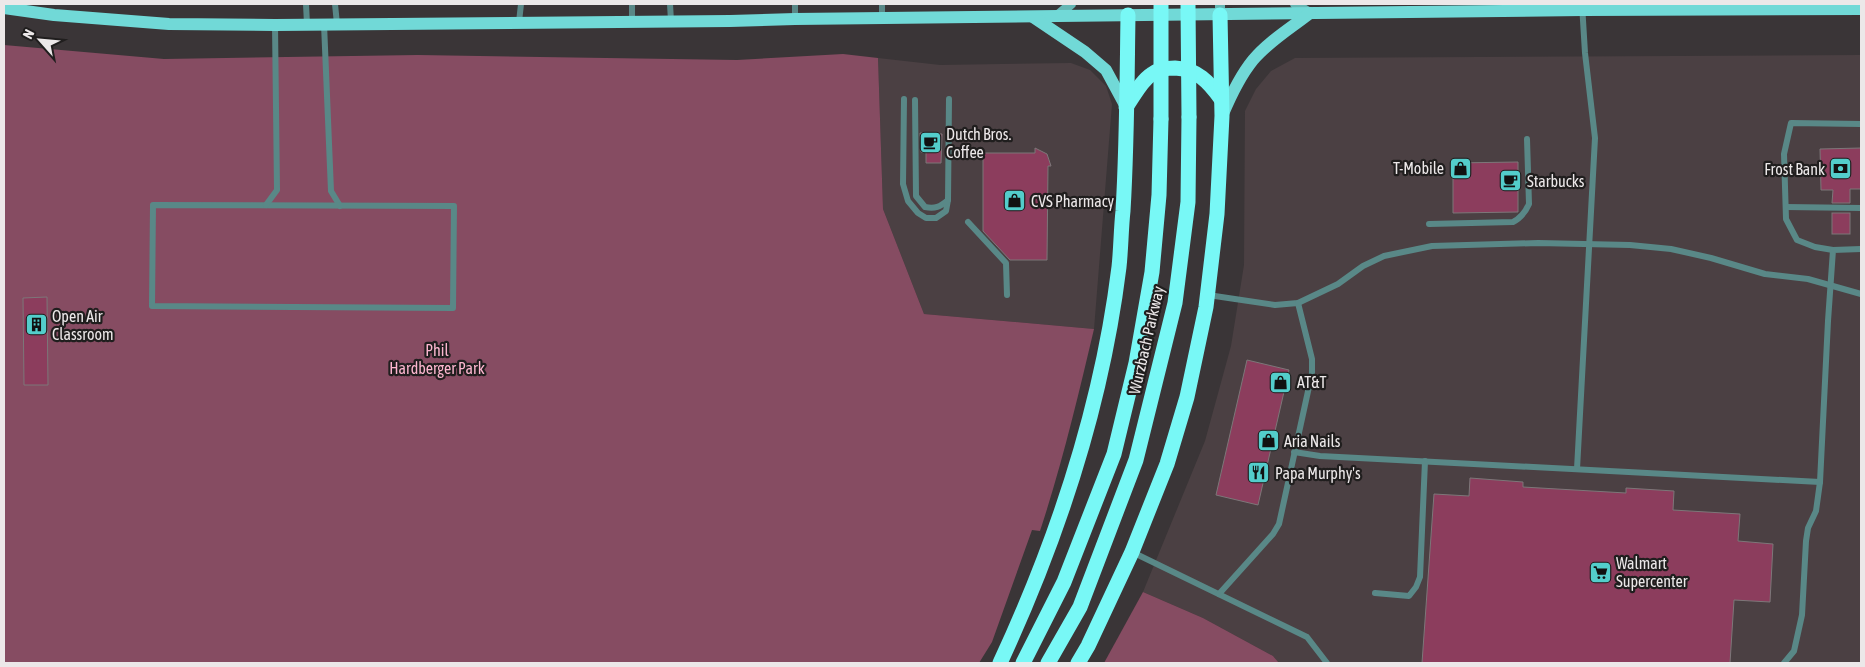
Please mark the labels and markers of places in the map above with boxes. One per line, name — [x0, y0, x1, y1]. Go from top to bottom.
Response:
place label: Dutch Bros. Coffee — [946, 125, 1011, 161]
cafe icon: Dutch Bros. Coffee — [918, 131, 942, 155]
shop icon: T-Mobile — [1448, 156, 1472, 180]
bank icon: Frost Bank — [1829, 157, 1853, 181]
place label: T-Mobile — [1393, 159, 1444, 177]
place label: Frost Bank — [1764, 160, 1825, 178]
cafe icon: Starbucks — [1499, 169, 1523, 193]
place label: Starbucks — [1527, 172, 1585, 190]
shop icon: CVS Pharmacy — [1003, 189, 1027, 213]
place label: CVS Pharmacy — [1031, 192, 1115, 211]
place label: Open Air Classroom — [52, 307, 113, 343]
building icon: Open Air Classroom — [24, 313, 48, 337]
shop icon: AT&T — [1269, 370, 1293, 394]
place label: AT&T — [1297, 373, 1327, 391]
shop icon: Aria Nails — [1256, 429, 1280, 453]
place label: Aria Nails — [1284, 432, 1341, 450]
restaurant icon: Papa Murphy's — [1247, 461, 1271, 485]
place label: Papa Murphy's — [1275, 464, 1361, 483]
place label: Walmart Supercenter — [1616, 554, 1688, 591]
supermarket icon: Walmart Supercenter — [1588, 560, 1612, 584]

